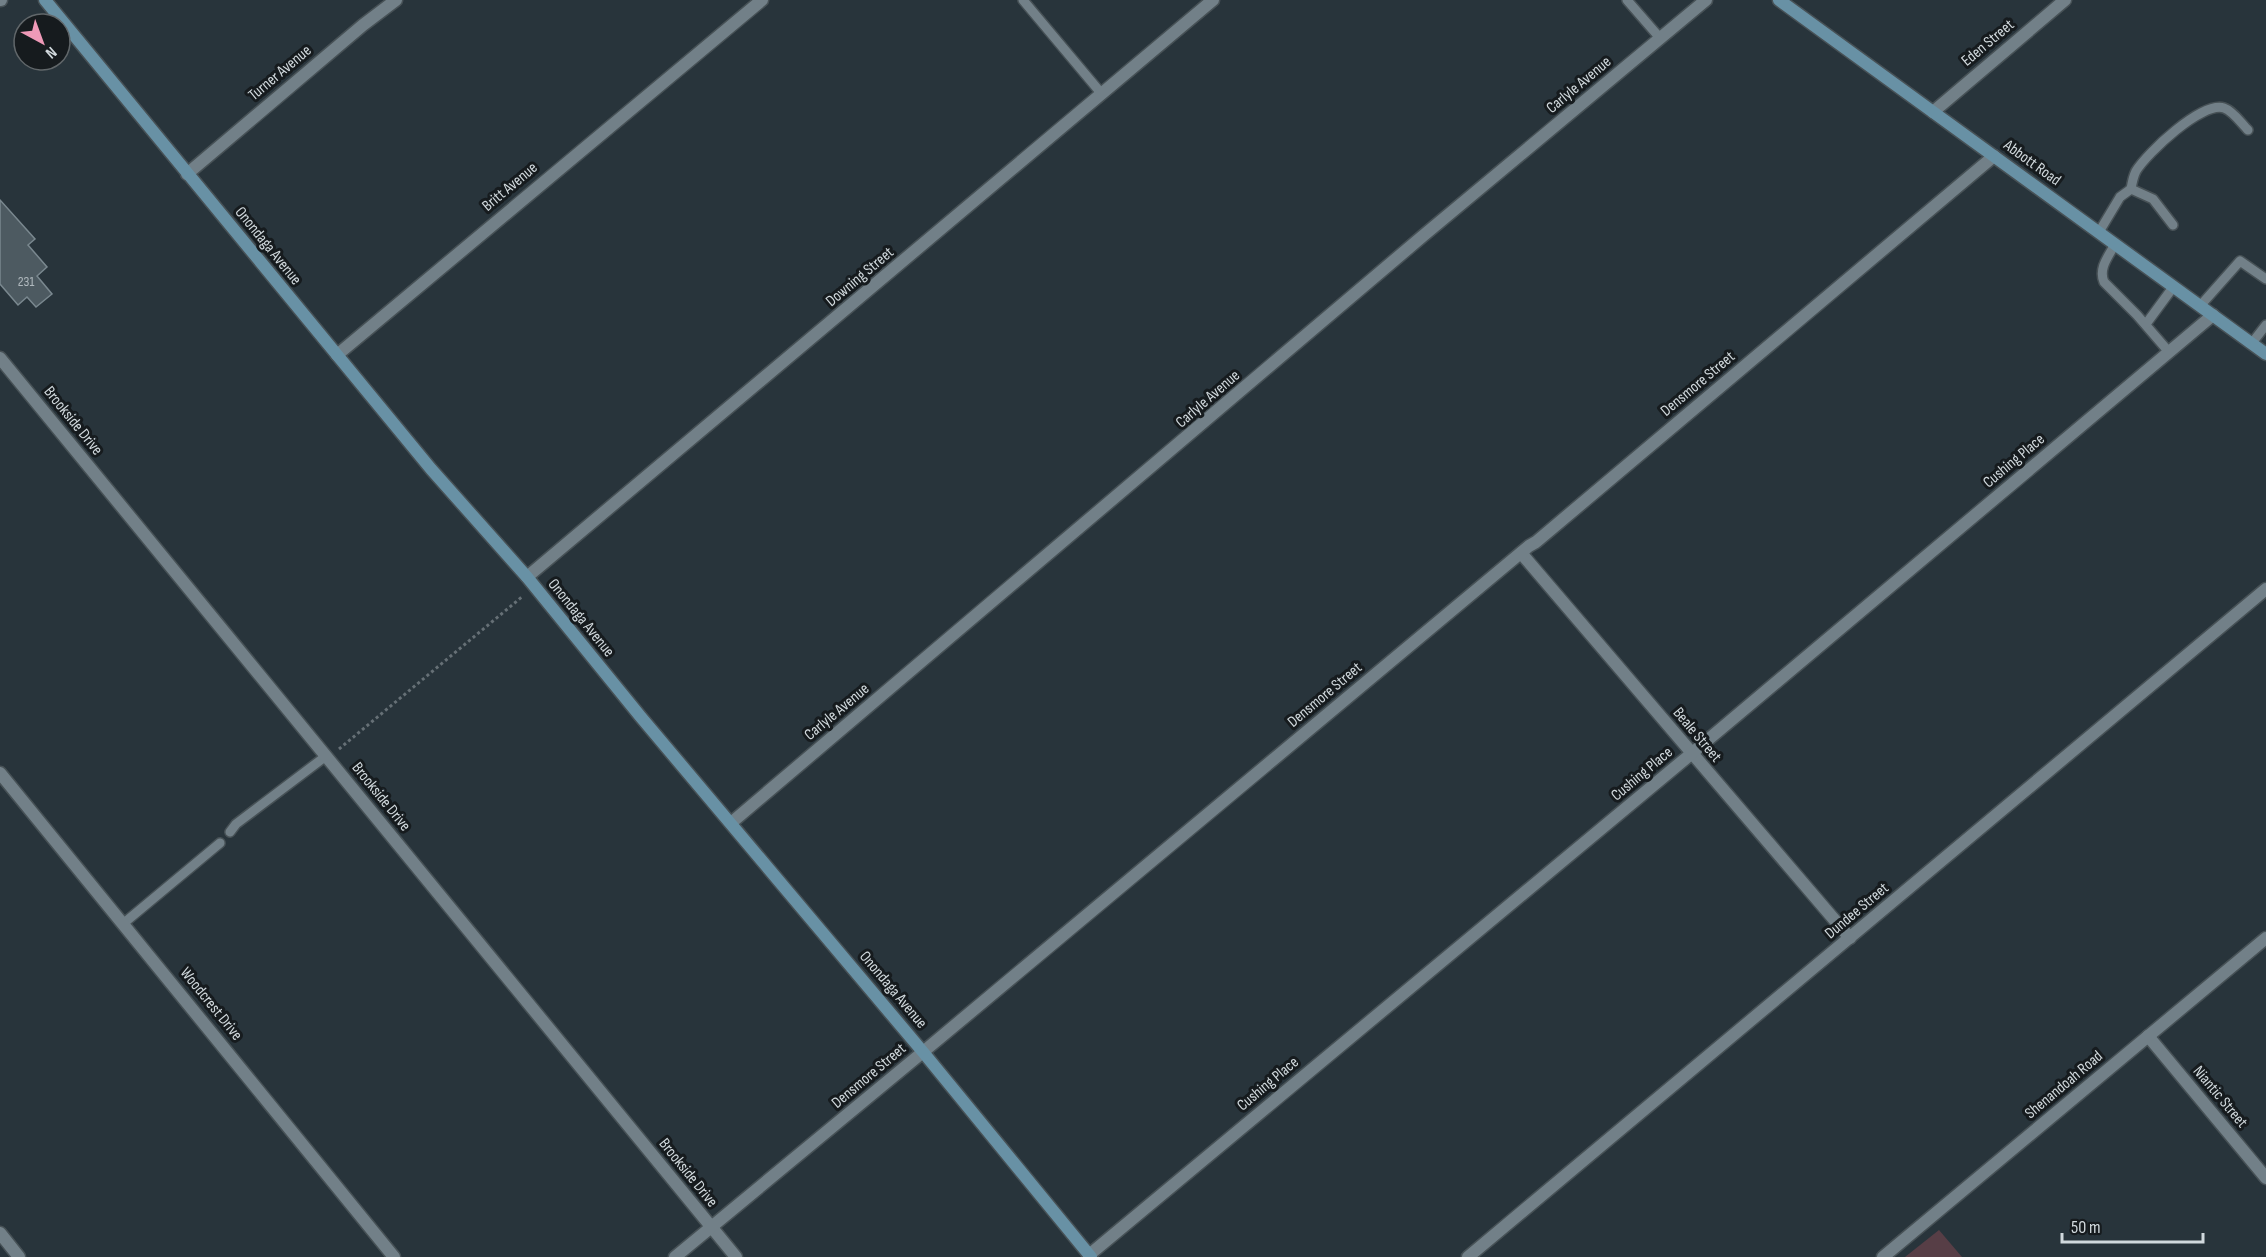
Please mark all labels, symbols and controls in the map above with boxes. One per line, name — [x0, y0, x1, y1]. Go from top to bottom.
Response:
north arrow — [12, 12, 72, 72]
street label: Eden Street — [1958, 15, 2018, 70]
street label: Turner Avenue — [245, 41, 315, 105]
text: N — [41, 42, 60, 62]
street label: Carlyle Avenue — [1543, 53, 1615, 117]
street label: Abbott Road — [1999, 135, 2064, 190]
street label: Britt Avenue — [479, 158, 541, 216]
street label: Onondaga Avenue — [231, 203, 305, 289]
street label: Downing Street — [822, 243, 898, 311]
house number: 231 — [18, 273, 34, 290]
street label: Densmore Street — [1657, 347, 1739, 420]
street label: Carlyle Avenue — [1172, 366, 1244, 432]
street label: Brookside Drive — [40, 383, 106, 459]
street label: Cushing Place — [1979, 430, 2049, 492]
street label: Onondaga Avenue — [544, 575, 618, 661]
street label: Densmore Street — [1284, 658, 1366, 731]
street label: Carlyle Avenue — [801, 680, 873, 744]
street label: Beale Street — [1669, 704, 1725, 766]
street label: Cushing Place — [1607, 743, 1677, 805]
street label: Brookside Drive — [348, 759, 414, 835]
street label: Dundee Street — [1821, 879, 1893, 943]
street label: Onondaga Avenue — [855, 947, 931, 1033]
street label: Woodcrest Drive — [176, 964, 246, 1044]
street label: Densmore Street — [828, 1039, 910, 1112]
street label: Shenandoah Road — [2021, 1047, 2107, 1123]
street label: Cushing Place — [1233, 1053, 1303, 1115]
street label: Niantic Street — [2189, 1062, 2251, 1132]
street label: Brookside Drive — [655, 1135, 721, 1211]
scale bar — [2062, 1206, 2203, 1244]
text: 50 m — [2071, 1217, 2101, 1238]

